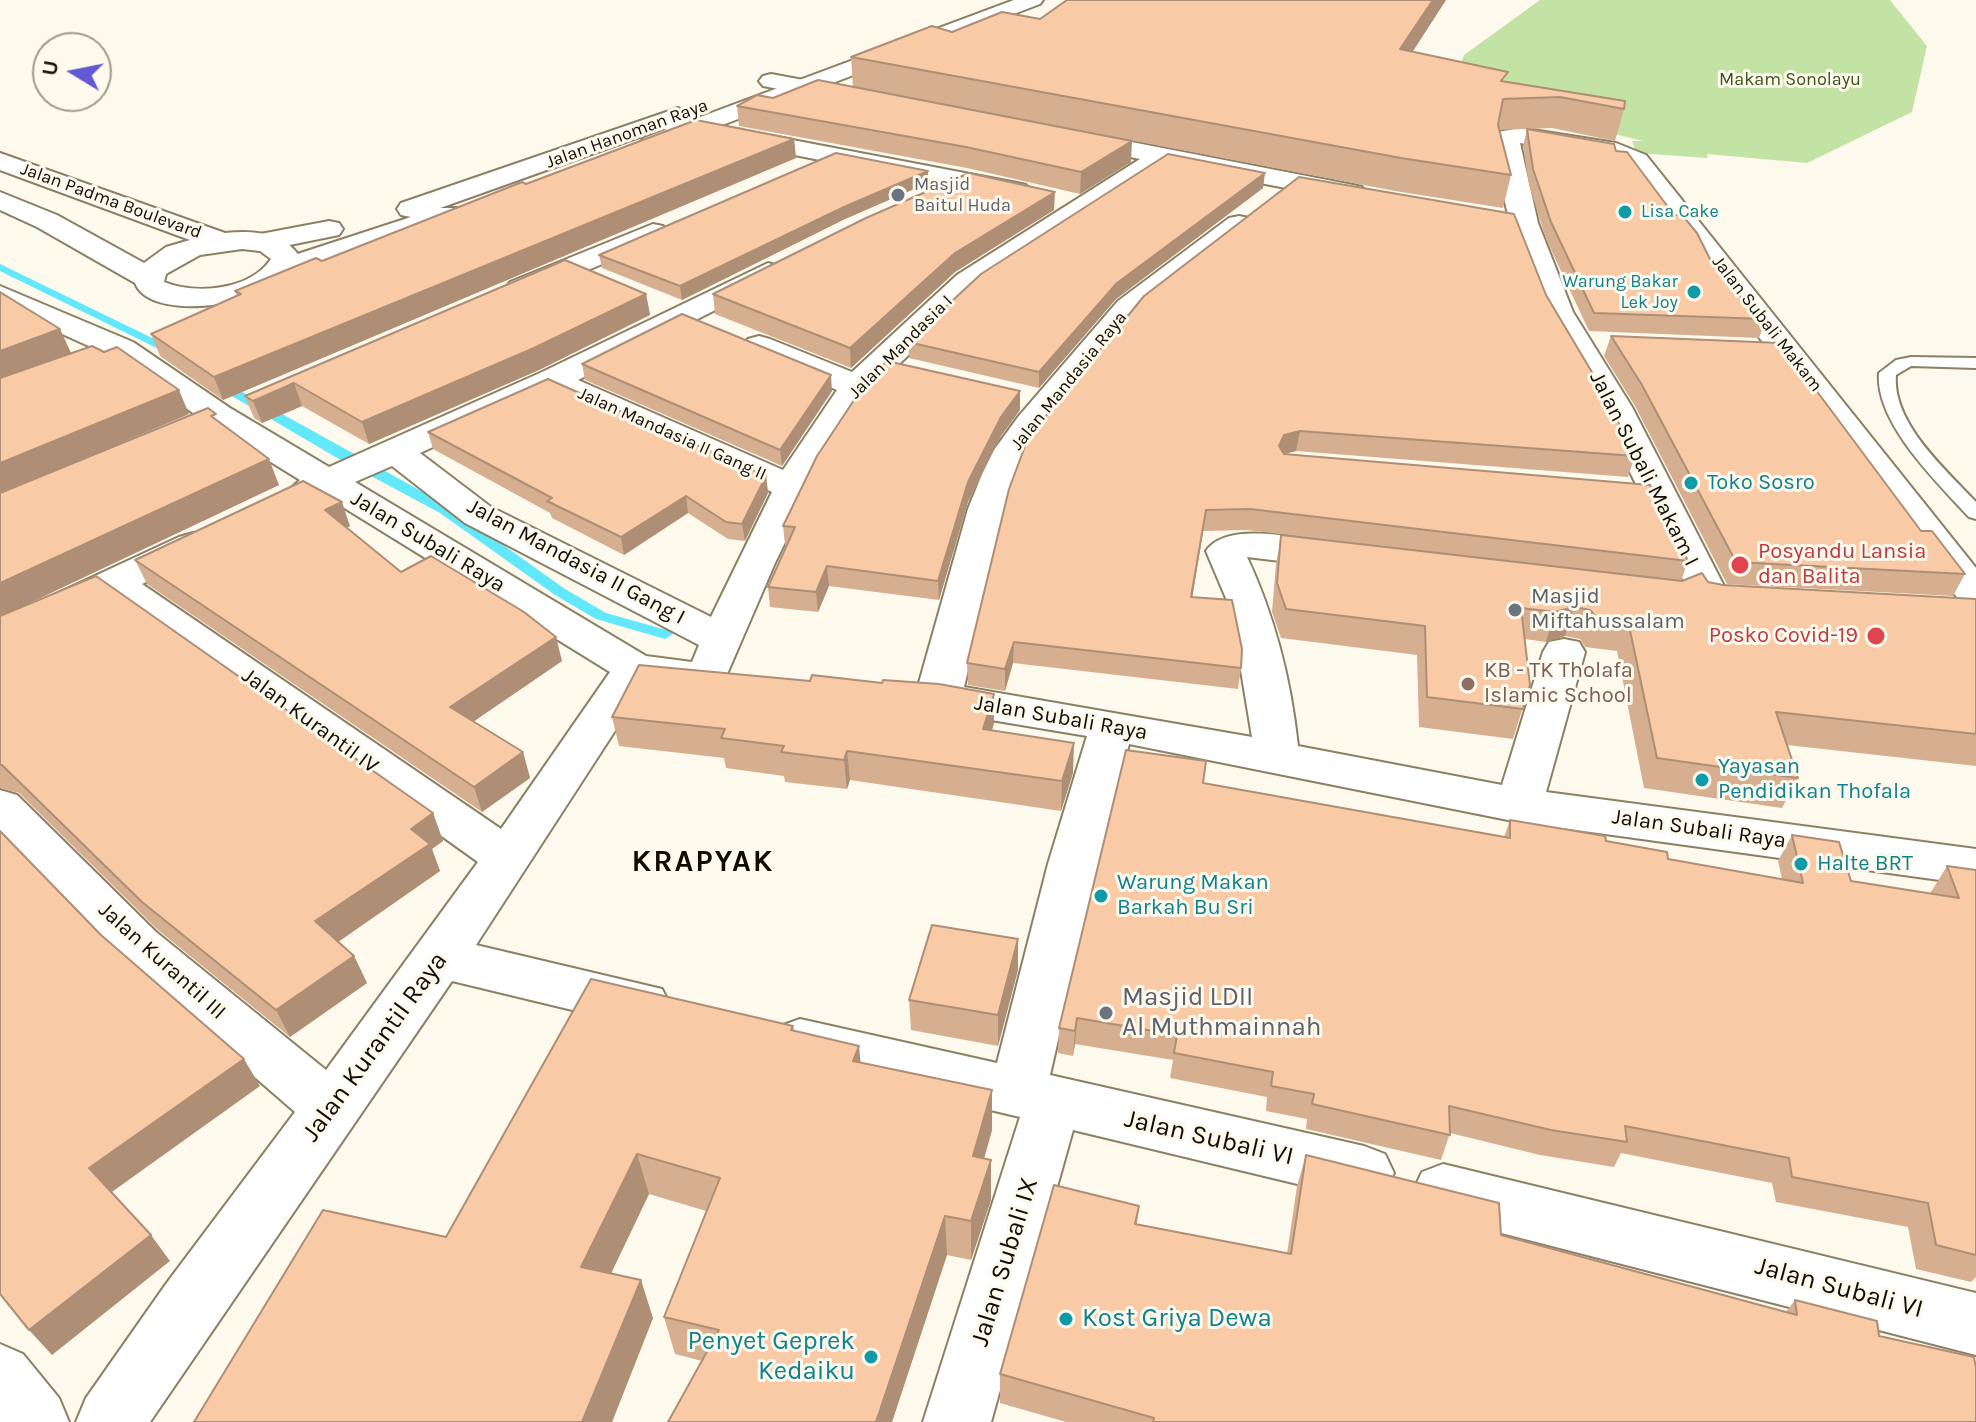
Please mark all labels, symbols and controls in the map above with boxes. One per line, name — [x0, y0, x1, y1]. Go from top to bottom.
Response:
north arrow — [32, 32, 112, 112]
text: U — [36, 58, 64, 78]
park label: Makam Sonolayu — [1719, 69, 1861, 91]
street label: Jalan Hanoman Raya — [543, 95, 711, 173]
street label: Jalan Padma Boulevard — [17, 158, 205, 244]
place label: Masjid Baitul Huda — [914, 174, 1011, 216]
marker: Masjid Baitul Huda — [889, 186, 907, 204]
place label: Lisa Cake — [1641, 201, 1719, 223]
marker: Lisa Cake — [1616, 203, 1634, 221]
street label: Jalan Subali Makam — [1707, 252, 1827, 396]
place label: Warung Bakar Lek Joy — [1562, 271, 1678, 314]
marker: Warung Bakar Lek Joy — [1685, 283, 1703, 301]
street label: Jalan Mandasia I — [845, 291, 957, 403]
street label: Jalan Mandasia Raya — [1006, 307, 1132, 455]
street label: Jalan Subali Makam I — [1584, 367, 1704, 571]
street label: Jalan Mandasia II Gang II — [574, 383, 770, 485]
place label: Toko Sosro — [1707, 470, 1815, 496]
marker: Toko Sosro — [1682, 474, 1700, 492]
street label: Jalan Subali Raya — [346, 486, 510, 598]
street label: Jalan Mandasia II Gang I — [462, 493, 690, 631]
place label: Posyandu Lansia dan Balita — [1758, 539, 1926, 590]
marker: Posyandu Lansia dan Balita — [1729, 554, 1751, 576]
place label: Masjid Miftahussalam — [1531, 584, 1685, 636]
marker: Masjid Miftahussalam — [1506, 601, 1524, 619]
place label: Posko Covid-19 — [1709, 623, 1858, 649]
marker: Posko Covid-19 — [1865, 625, 1887, 647]
place label: KB - TK Tholafa Islamic School — [1484, 658, 1633, 710]
street label: Jalan Kurantil IV — [236, 663, 384, 779]
marker: KB - TK Tholafa Islamic School — [1459, 675, 1477, 693]
street label: Jalan Subali Raya — [972, 690, 1150, 746]
place label: Yayasan Pendidikan Thofala — [1718, 754, 1911, 806]
marker: Yayasan Pendidikan Thofala — [1693, 771, 1711, 789]
street label: Jalan Subali Raya — [1610, 804, 1788, 854]
district label: KRAPYAK — [632, 844, 774, 880]
place label: Halte BRT — [1817, 851, 1913, 877]
marker: Halte BRT — [1792, 855, 1810, 873]
place label: Warung Makan Barkah Bu Sri — [1117, 870, 1269, 922]
marker: Warung Makan Barkah Bu Sri — [1092, 887, 1110, 905]
street label: Jalan Kurantil III — [93, 897, 231, 1025]
street label: Jalan Kurantil Raya — [296, 946, 454, 1148]
place label: Masjid LDII Al Muthmainnah — [1122, 982, 1321, 1044]
marker: Masjid LDII Al Muthmainnah — [1097, 1004, 1115, 1022]
street label: Jalan Subali VI — [1121, 1103, 1297, 1173]
street label: Jalan Subali IX — [965, 1174, 1045, 1350]
street label: Jalan Subali VI — [1752, 1251, 1926, 1325]
place label: Kost Griya Dewa — [1082, 1303, 1272, 1335]
marker: Kost Griya Dewa — [1057, 1310, 1075, 1328]
place label: Penyet Geprek Kedaiku — [687, 1326, 855, 1388]
marker: Penyet Geprek Kedaiku — [862, 1348, 880, 1366]

